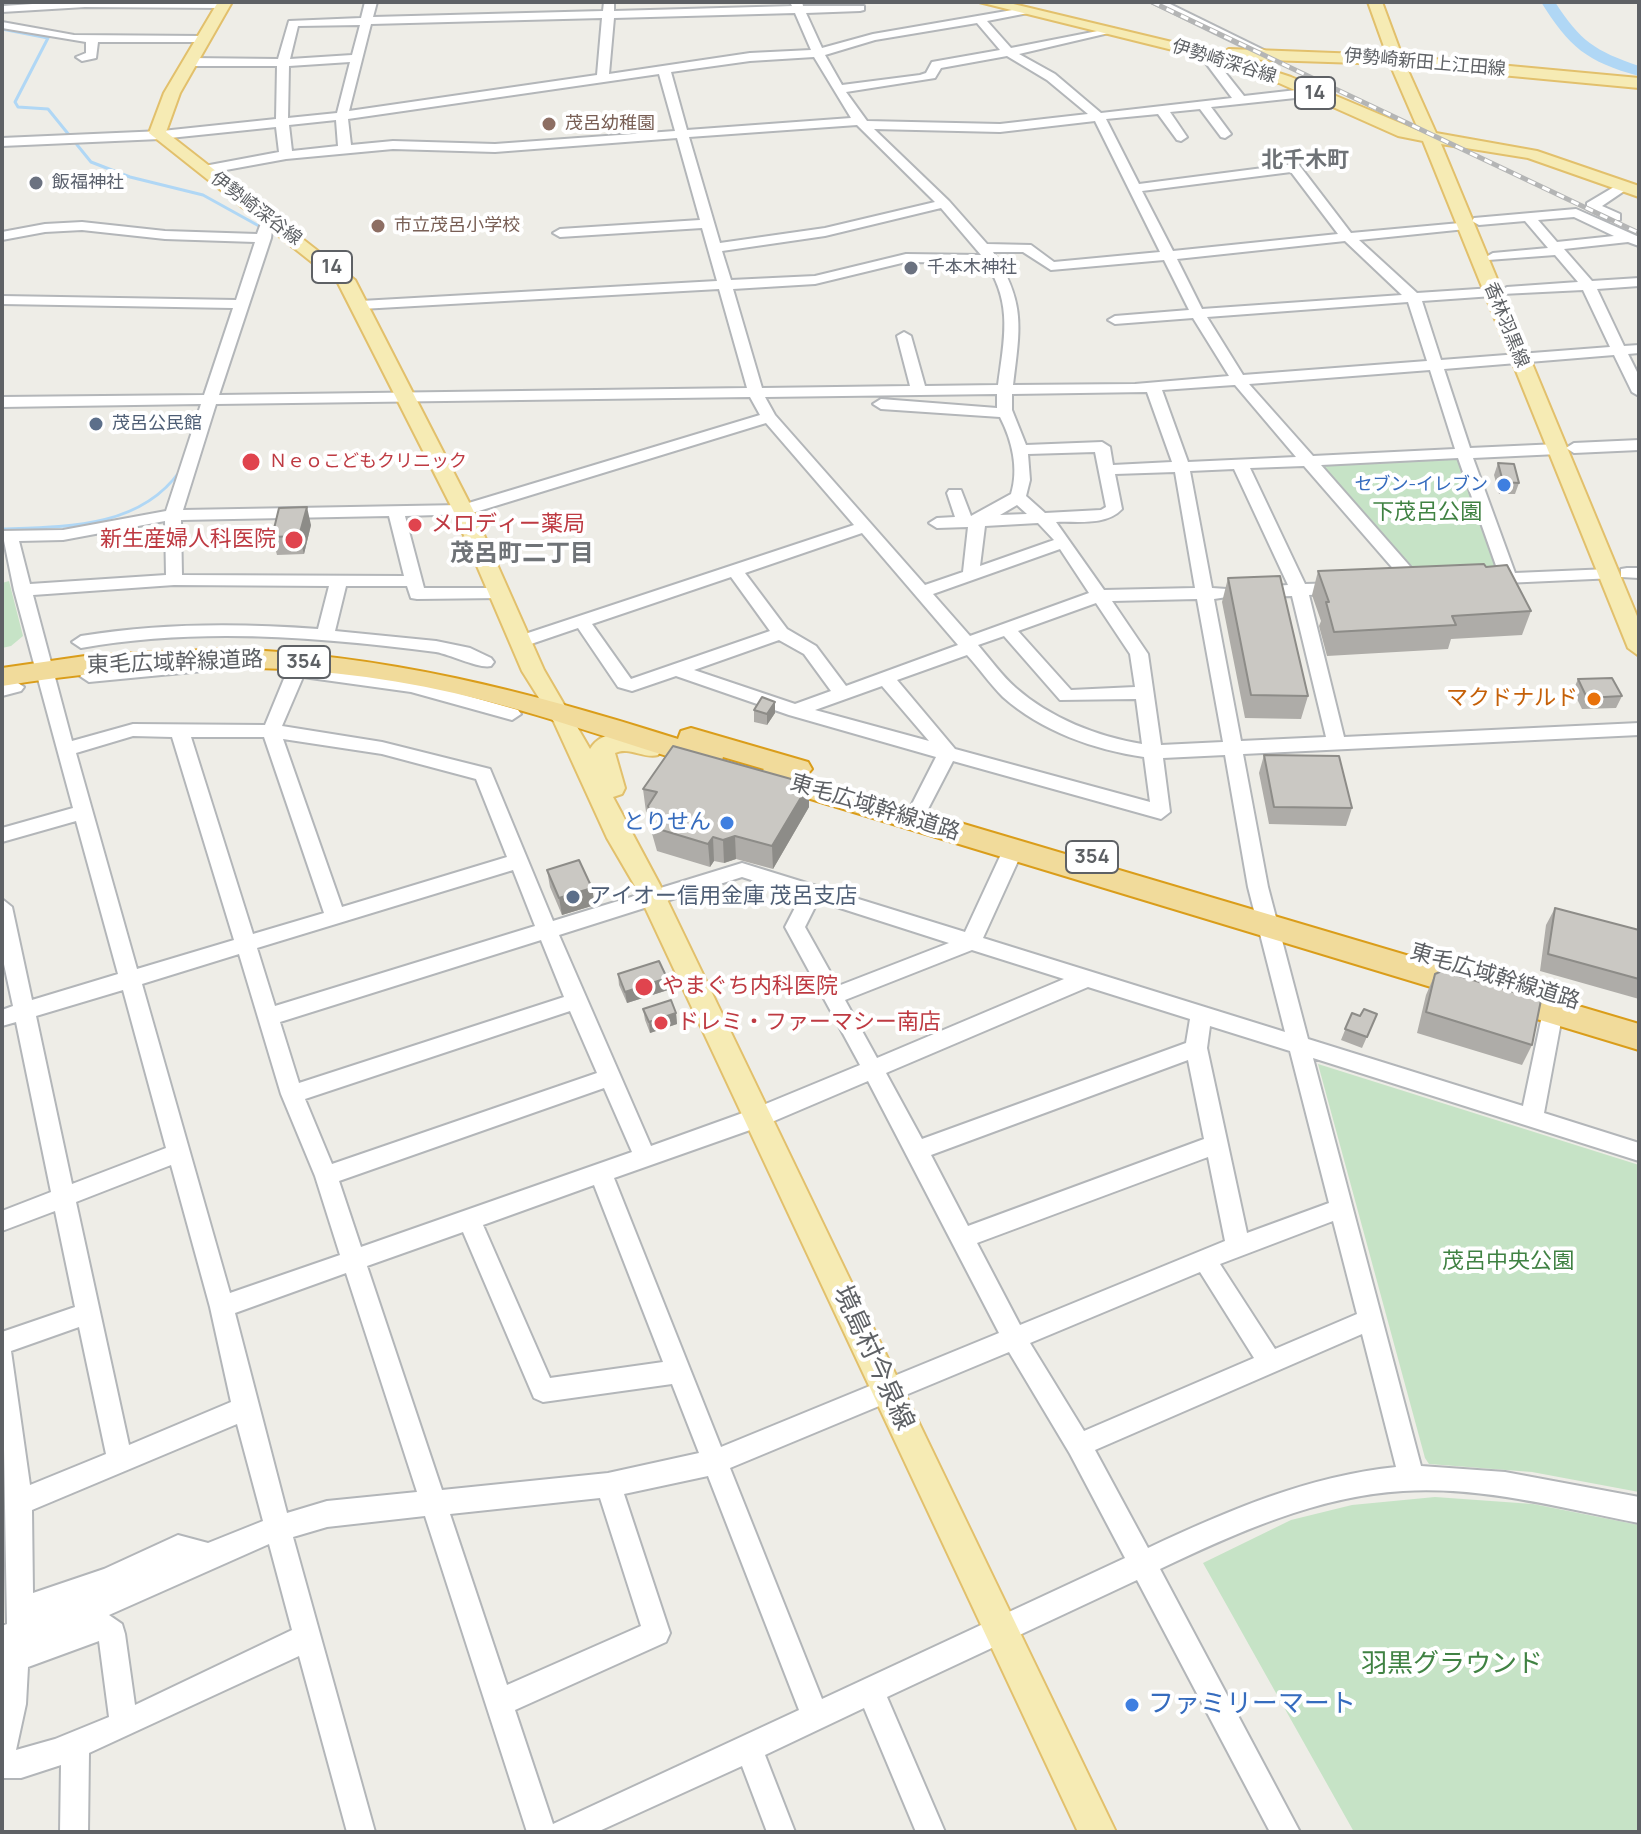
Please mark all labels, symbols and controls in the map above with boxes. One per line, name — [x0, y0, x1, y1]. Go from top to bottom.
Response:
street label: 伊勢崎深谷線 — [1169, 36, 1279, 88]
street label: 伊勢崎新田上江田線 — [1343, 45, 1507, 81]
road number: 14 — [1295, 77, 1335, 109]
place label: 茂呂幼稚園 — [565, 113, 655, 135]
marker: 茂呂幼稚園 — [540, 115, 558, 133]
district label: 北千木町 — [1261, 148, 1349, 174]
street label: 伊勢崎深谷線 — [206, 168, 306, 250]
place label: 飯福神社 — [52, 172, 124, 194]
marker: 飯福神社 — [27, 174, 45, 192]
place label: 市立茂呂小学校 — [394, 215, 520, 237]
marker: 市立茂呂小学校 — [369, 217, 387, 235]
road number: 14 — [312, 251, 352, 283]
place label: 千本木神社 — [927, 257, 1017, 279]
marker: 千本木神社 — [902, 259, 920, 277]
street label: 香林羽黒線 — [1479, 279, 1533, 371]
place label: 茂呂公民館 — [112, 413, 202, 435]
marker: 茂呂公民館 — [87, 415, 105, 433]
marker: Ｎｅｏこどもクリニック — [240, 451, 262, 473]
place label: Ｎｅｏこどもクリニック — [269, 451, 467, 473]
place label: セブン-イレブン — [1354, 474, 1488, 496]
marker: セブン-イレブン — [1495, 476, 1513, 494]
park label: 下茂呂公園 — [1372, 500, 1482, 526]
place label: メロディー薬局 — [431, 512, 585, 538]
marker: メロディー薬局 — [406, 516, 424, 534]
place label: 新生産婦人科医院 — [100, 527, 276, 553]
marker: 新生産婦人科医院 — [283, 529, 305, 551]
district label: 茂呂町二丁目 — [450, 540, 594, 568]
road number: 354 — [278, 646, 330, 678]
street label: 東毛広域幹線道路 — [87, 647, 263, 679]
place label: マクドナルド — [1446, 686, 1578, 712]
marker: マクドナルド — [1585, 690, 1603, 708]
street label: 東毛広域幹線道路 — [787, 770, 963, 846]
place label: とりせん — [623, 810, 711, 836]
marker: とりせん — [718, 814, 736, 832]
road number: 354 — [1066, 841, 1118, 873]
place label: アイオー信用金庫 茂呂支店 — [589, 884, 857, 910]
marker: アイオー信用金庫 茂呂支店 — [564, 888, 582, 906]
street label: 東毛広域幹線道路 — [1407, 939, 1583, 1015]
place label: やまぐち内科医院 — [662, 974, 838, 1000]
marker: やまぐち内科医院 — [633, 976, 655, 998]
place label: ドレミ・ファーマシー南店 — [677, 1010, 941, 1036]
marker: ドレミ・ファーマシー南店 — [652, 1014, 670, 1032]
park label: 茂呂中央公園 — [1442, 1249, 1574, 1275]
street label: 境島村今泉線 — [826, 1281, 920, 1435]
park label: 羽黒グラウンド — [1361, 1649, 1543, 1681]
place label: ファミリーマート — [1148, 1689, 1356, 1721]
marker: ファミリーマート — [1123, 1696, 1141, 1714]

